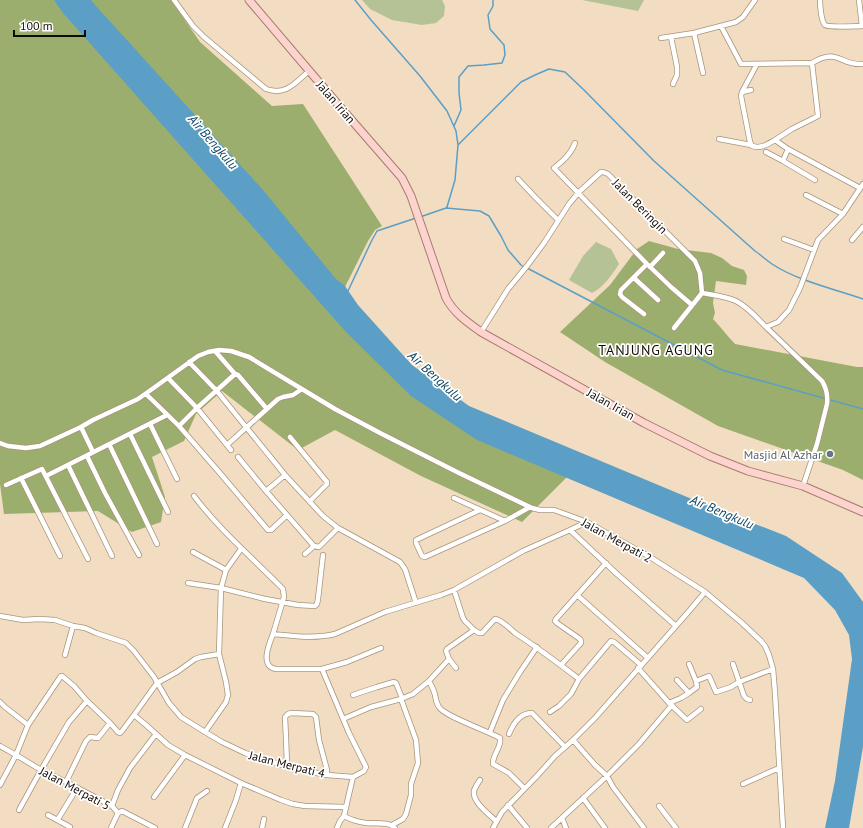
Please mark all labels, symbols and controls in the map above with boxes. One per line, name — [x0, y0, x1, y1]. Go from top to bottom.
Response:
scale bar — [14, 12, 85, 38]
text: 100 m — [20, 18, 53, 33]
street label: Jalan Irian — [313, 77, 359, 127]
water label: Air Bengkulu — [184, 110, 242, 173]
street label: Jalan Beringin — [609, 175, 671, 237]
district label: TANJUNG AGUNG — [598, 341, 714, 359]
water label: Air Bengkulu — [403, 346, 466, 405]
street label: Jalan Irian — [584, 384, 637, 423]
place label: Masjid Al Azhar — [744, 447, 822, 462]
marker: Masjid Al Azhar — [825, 449, 835, 459]
water label: Air Bengkulu — [687, 491, 757, 533]
street label: Jalan Merpati 2 — [578, 514, 655, 565]
street label: Jalan Merpati 4 — [246, 747, 327, 781]
street label: Jalan Merpati 5 — [36, 763, 113, 813]

